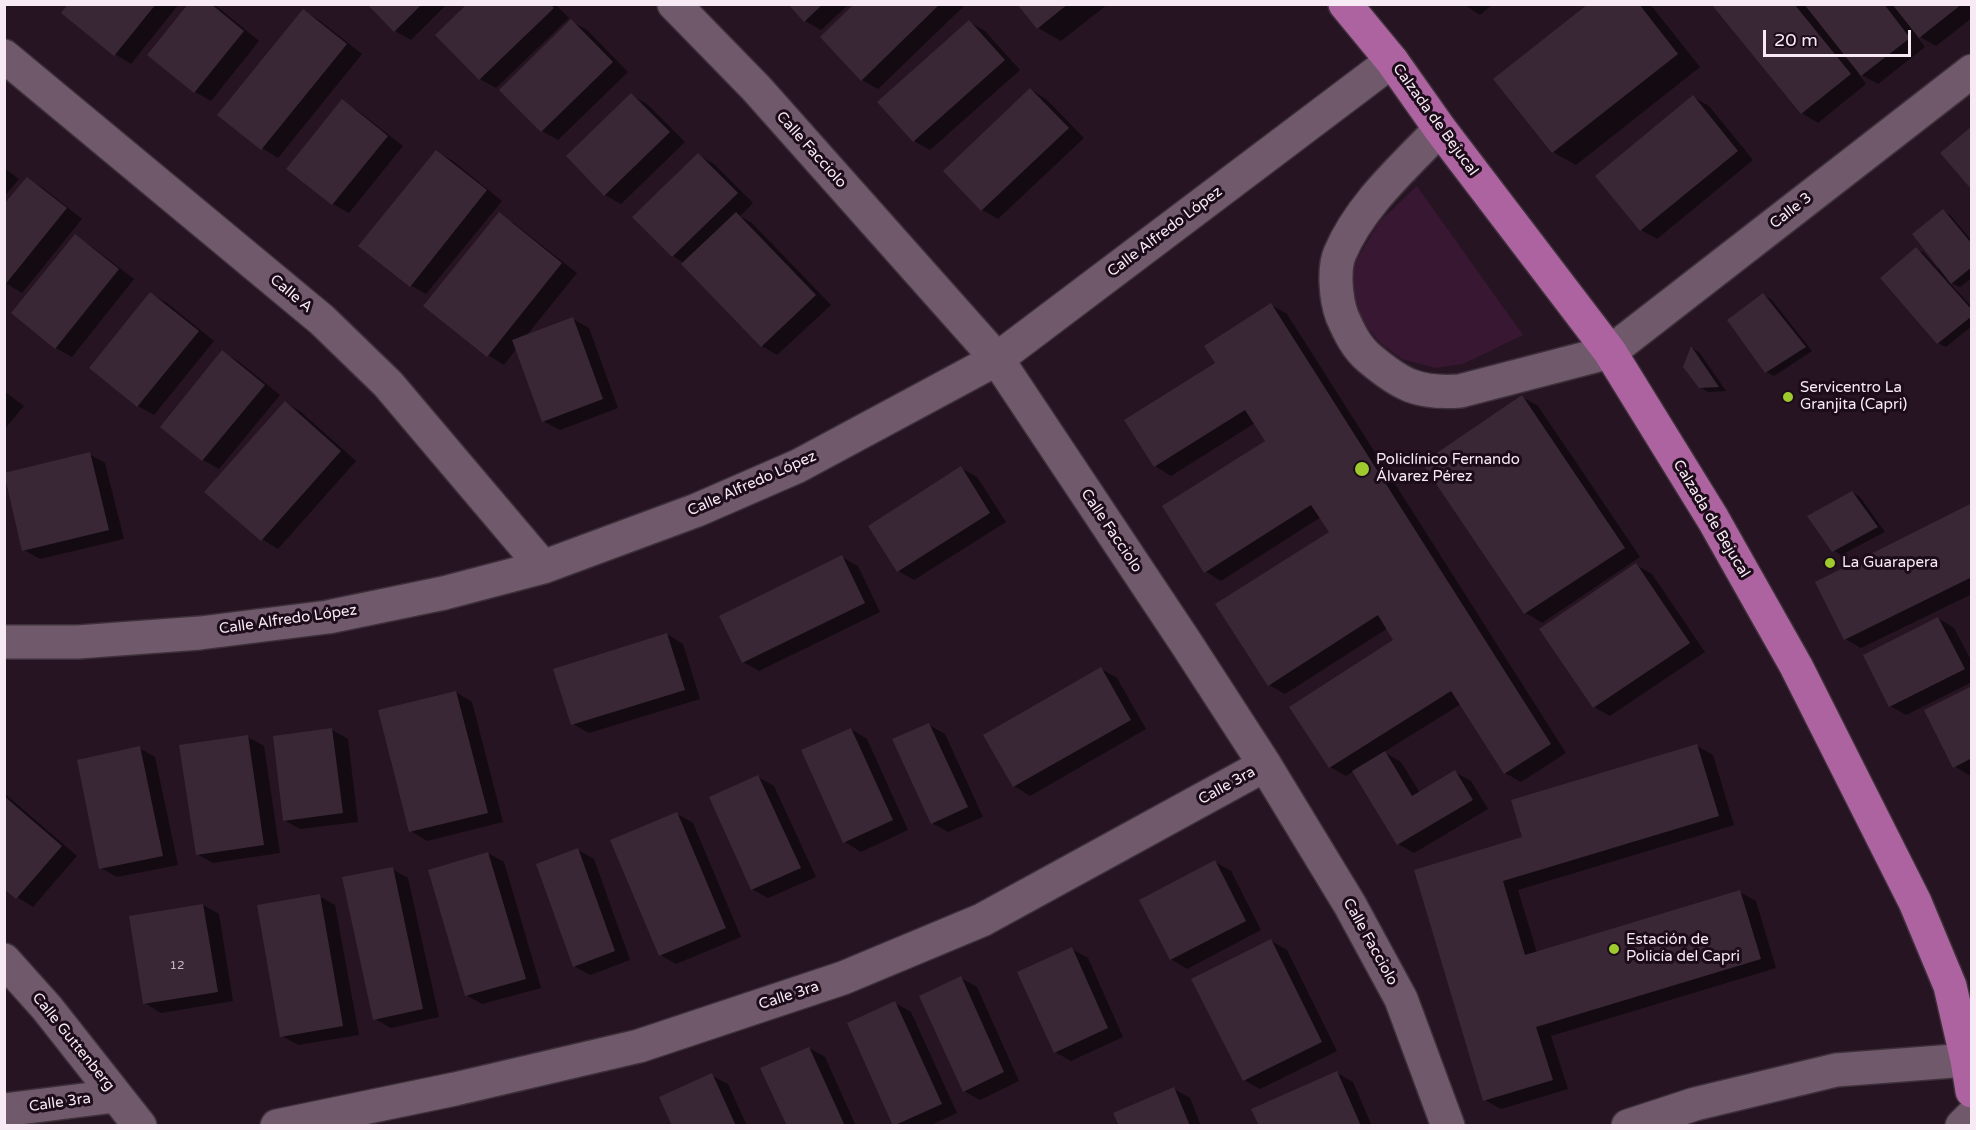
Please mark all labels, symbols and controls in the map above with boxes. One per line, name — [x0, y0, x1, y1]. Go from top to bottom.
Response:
scale bar — [1766, 18, 1914, 56]
text: 20 m — [1774, 29, 1818, 51]
street label: Calzada de Bejucal — [1388, 60, 1482, 180]
street label: Calle Facciolo — [772, 108, 850, 192]
street label: Calle Alfredo López — [1104, 183, 1226, 281]
street label: Calle 3 — [1766, 189, 1816, 233]
street label: Calle A — [266, 271, 316, 317]
place label: Servicentro La Granjita (Capri) — [1800, 379, 1907, 414]
marker: Servicentro La Granjita (Capri) — [1781, 390, 1795, 404]
street label: Calle Alfredo López — [685, 448, 819, 520]
place label: Policlínico Fernando Álvarez Pérez — [1376, 451, 1520, 486]
street label: Calzada de Bejucal — [1669, 457, 1753, 581]
marker: Policlínico Fernando Álvarez Pérez — [1353, 460, 1371, 478]
street label: Calle Facciolo — [1076, 486, 1146, 576]
place label: La Guarapera — [1842, 554, 1938, 572]
marker: La Guarapera — [1823, 556, 1837, 570]
street label: Calle Alfredo López — [218, 601, 358, 639]
street label: Calle 3ra — [1195, 763, 1259, 809]
street label: Calle Facciolo — [1339, 895, 1401, 989]
place label: Estación de Policía del Capri — [1626, 931, 1740, 966]
marker: Estación de Policía del Capri — [1607, 942, 1621, 956]
house number: 12 — [169, 959, 185, 973]
street label: Calle 3ra — [757, 978, 821, 1014]
street label: Calle Guttenberg — [28, 989, 118, 1095]
street label: Calle 3ra — [28, 1090, 92, 1116]

